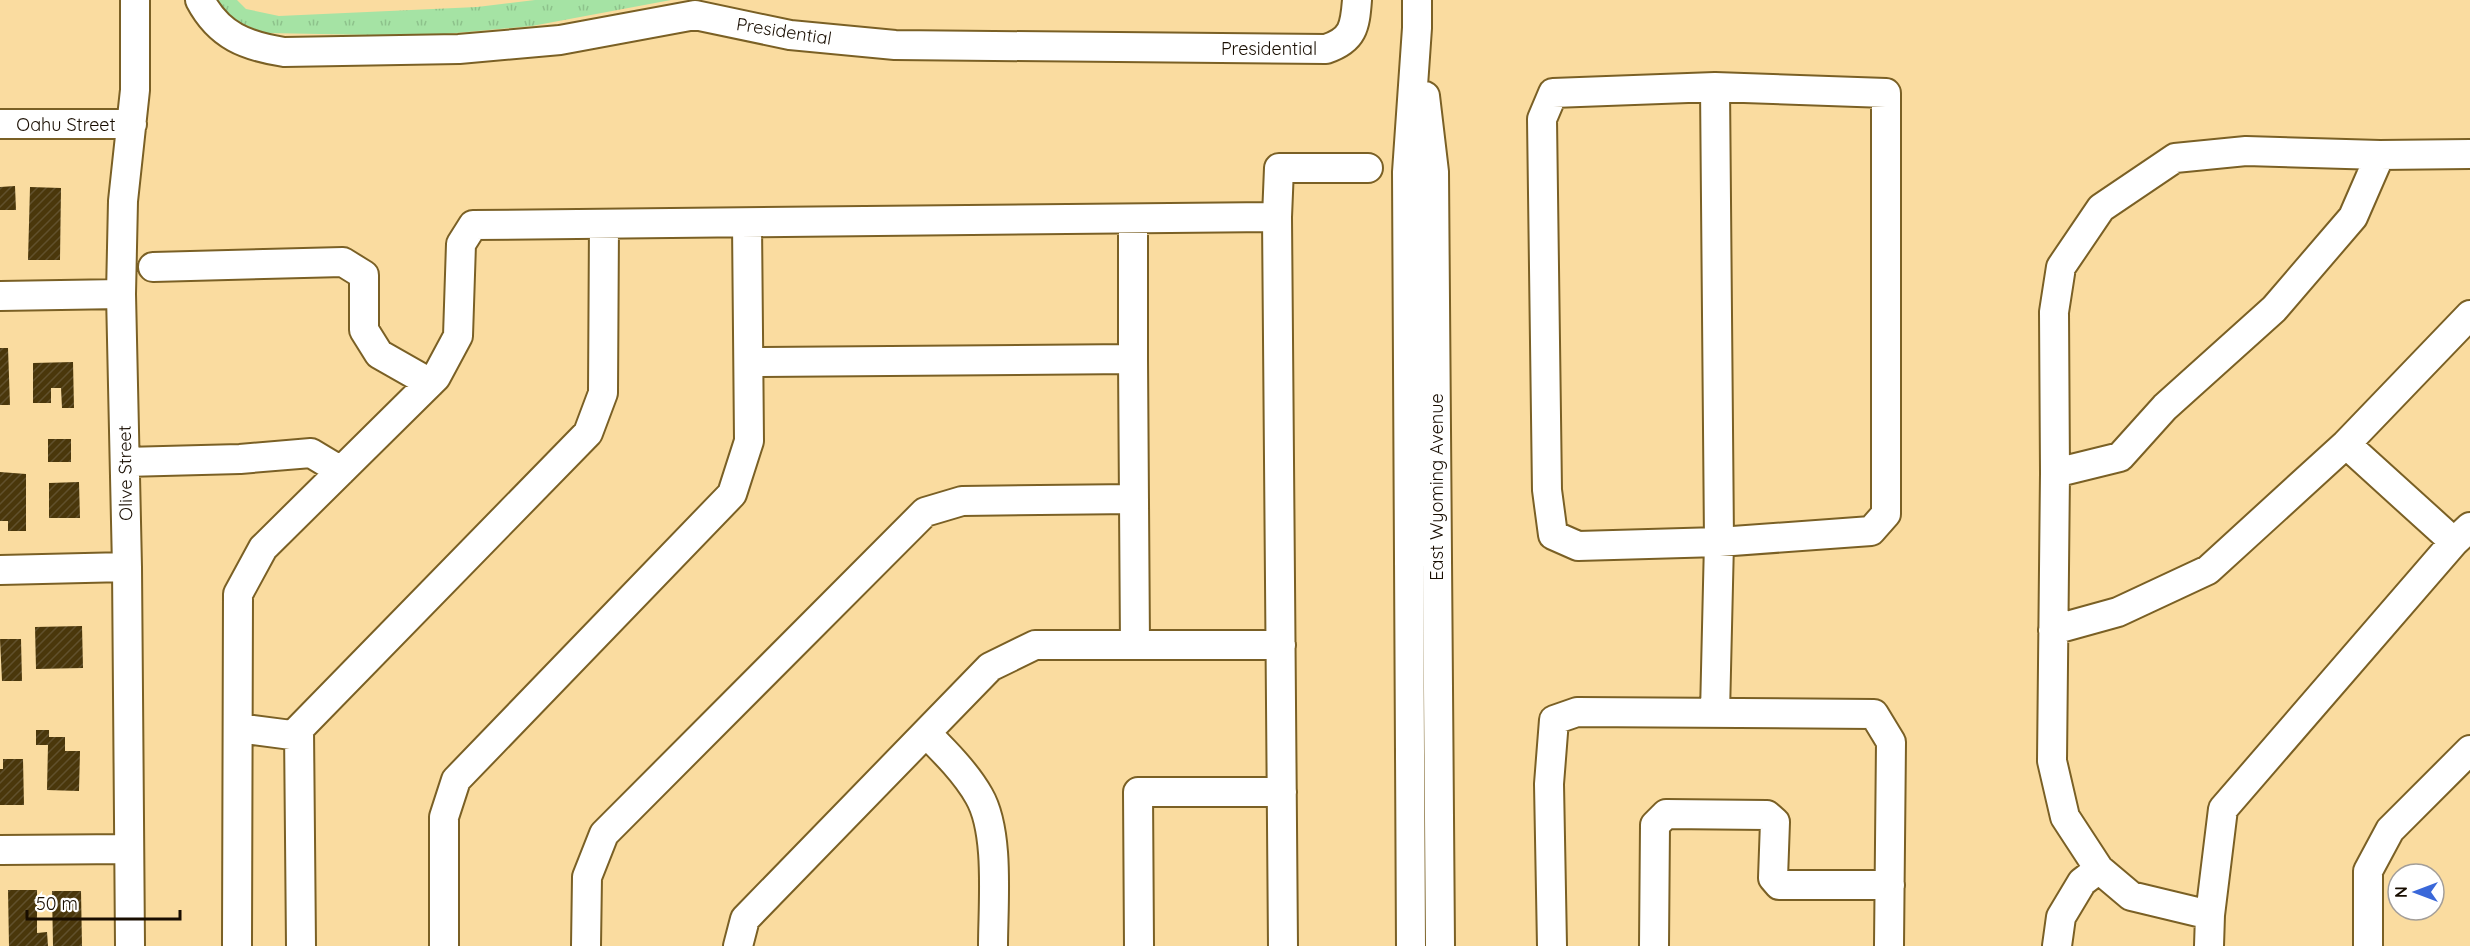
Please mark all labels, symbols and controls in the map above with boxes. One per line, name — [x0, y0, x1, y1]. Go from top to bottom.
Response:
street label: Presidential — [735, 12, 833, 50]
street label: Presidential — [1221, 37, 1317, 60]
street label: Oahu Street — [16, 113, 116, 136]
street label: East Wyoming Avenue — [1425, 393, 1448, 581]
street label: Olive Street — [113, 425, 137, 521]
north arrow — [2386, 862, 2446, 922]
scale bar — [27, 883, 180, 921]
text: N — [2391, 886, 2411, 898]
text: 50 m — [36, 892, 78, 915]

